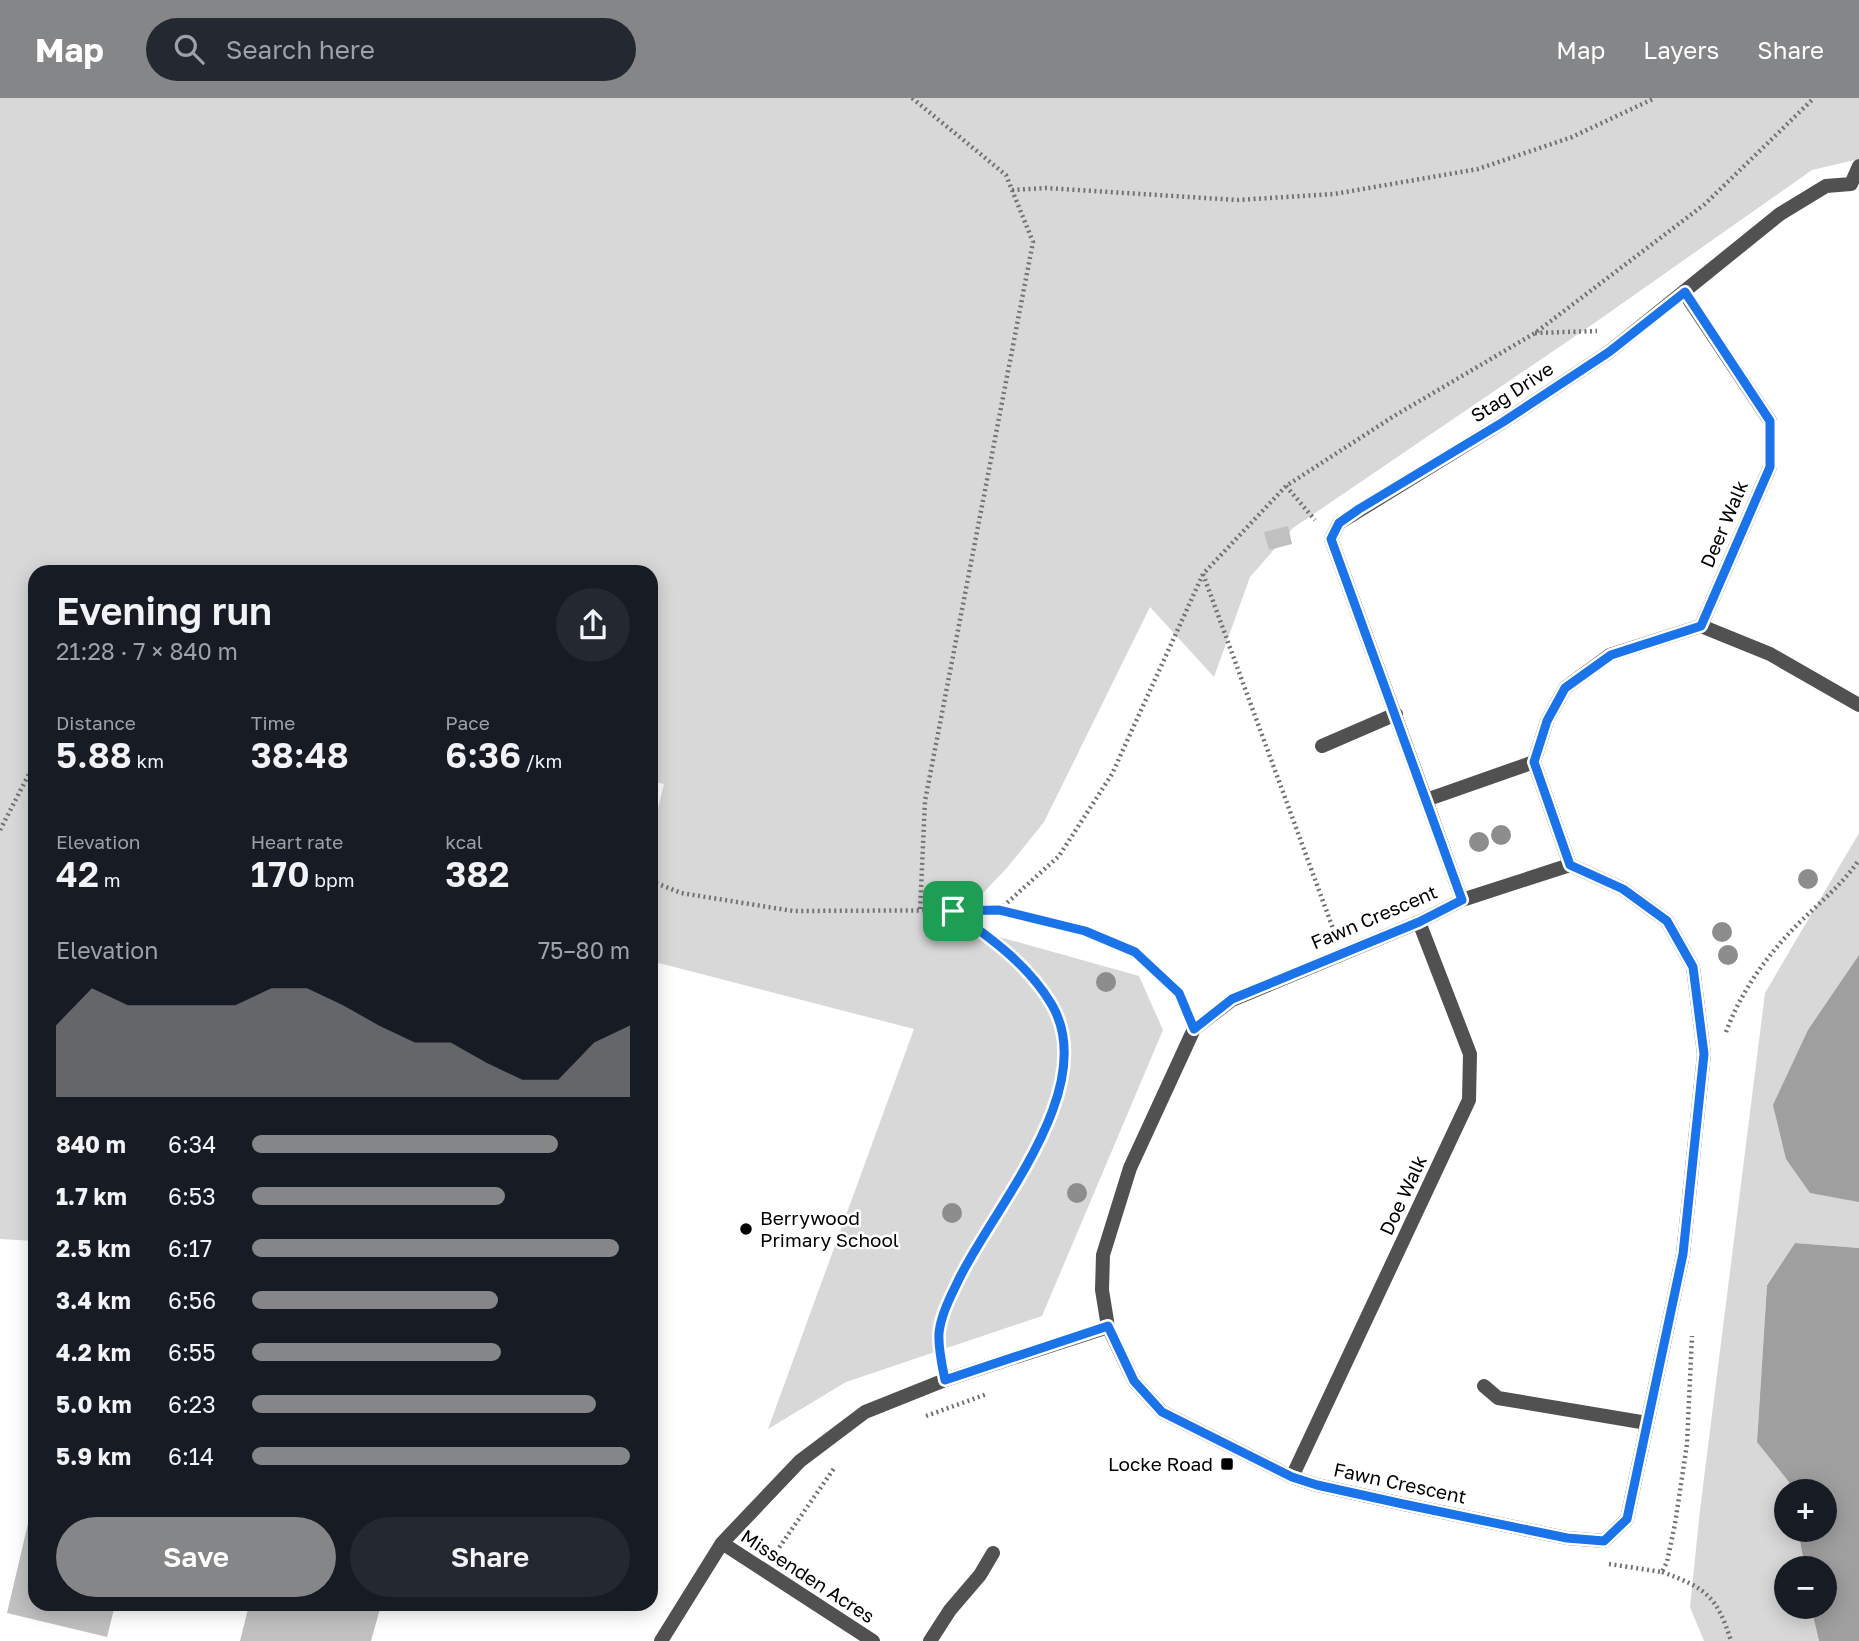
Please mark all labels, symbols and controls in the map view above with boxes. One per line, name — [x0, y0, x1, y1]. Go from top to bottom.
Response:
search box — [146, 18, 636, 81]
text: Map — [35, 30, 104, 69]
icon: search — [170, 30, 208, 68]
text: Search here — [226, 34, 375, 65]
text: Map — [1556, 35, 1605, 64]
text: Layers — [1643, 35, 1719, 64]
text: Share — [1757, 35, 1824, 64]
street label: Stag Drive — [1466, 356, 1557, 427]
street label: Deer Walk — [1695, 476, 1752, 571]
text: Evening run — [56, 588, 272, 633]
button: share — [556, 588, 630, 662]
text: 21:28 · 7 × 840 m — [56, 637, 238, 665]
text: Distance — [56, 711, 136, 734]
text: Time — [251, 711, 295, 734]
text: Pace — [445, 711, 490, 734]
text: 5.88 — [56, 734, 132, 776]
text: 38:48 — [251, 734, 349, 776]
text: 6:36 — [445, 734, 521, 776]
text: km — [132, 749, 164, 772]
text: /km — [521, 749, 562, 772]
text: Elevation — [56, 830, 141, 853]
text: Heart rate — [251, 830, 343, 853]
text: kcal — [445, 830, 483, 853]
text: 42 — [56, 853, 99, 895]
text: 170 — [251, 853, 310, 895]
text: 382 — [445, 853, 509, 895]
text: m — [99, 868, 121, 891]
text: bpm — [310, 868, 355, 891]
street label: Fawn Crescent — [1307, 880, 1440, 953]
pin — [923, 881, 983, 941]
icon: arrive — [934, 892, 972, 930]
text: Elevation — [56, 936, 158, 964]
text: 75–80 m — [538, 936, 630, 964]
text: 840 m — [56, 1130, 126, 1158]
text: 6:34 — [168, 1130, 216, 1158]
street label: Doe Walk — [1374, 1151, 1431, 1238]
text: 1.7 km — [56, 1182, 127, 1210]
text: 6:53 — [168, 1182, 216, 1210]
place label: Berrywood Primary School — [760, 1206, 899, 1251]
marker: Berrywood Primary School — [738, 1221, 754, 1237]
text: 2.5 km — [56, 1234, 131, 1262]
text: 6:17 — [168, 1234, 212, 1262]
text: 3.4 km — [56, 1286, 131, 1314]
text: 6:56 — [168, 1286, 216, 1314]
text: 4.2 km — [56, 1338, 131, 1366]
text: 6:55 — [168, 1338, 216, 1366]
text: 5.0 km — [56, 1390, 132, 1418]
text: 6:23 — [168, 1390, 216, 1418]
text: 5.9 km — [56, 1442, 131, 1470]
text: 6:14 — [168, 1442, 214, 1470]
place label: Locke Road — [1108, 1452, 1213, 1475]
marker: Locke Road — [1219, 1456, 1235, 1472]
street label: Fawn Crescent — [1332, 1457, 1469, 1508]
map controls — [1774, 1479, 1837, 1619]
button: + — [1774, 1479, 1837, 1542]
button: Save — [56, 1517, 336, 1597]
button: Share — [350, 1517, 630, 1597]
street label: Missenden Acres — [737, 1524, 879, 1627]
button: − — [1774, 1556, 1837, 1619]

